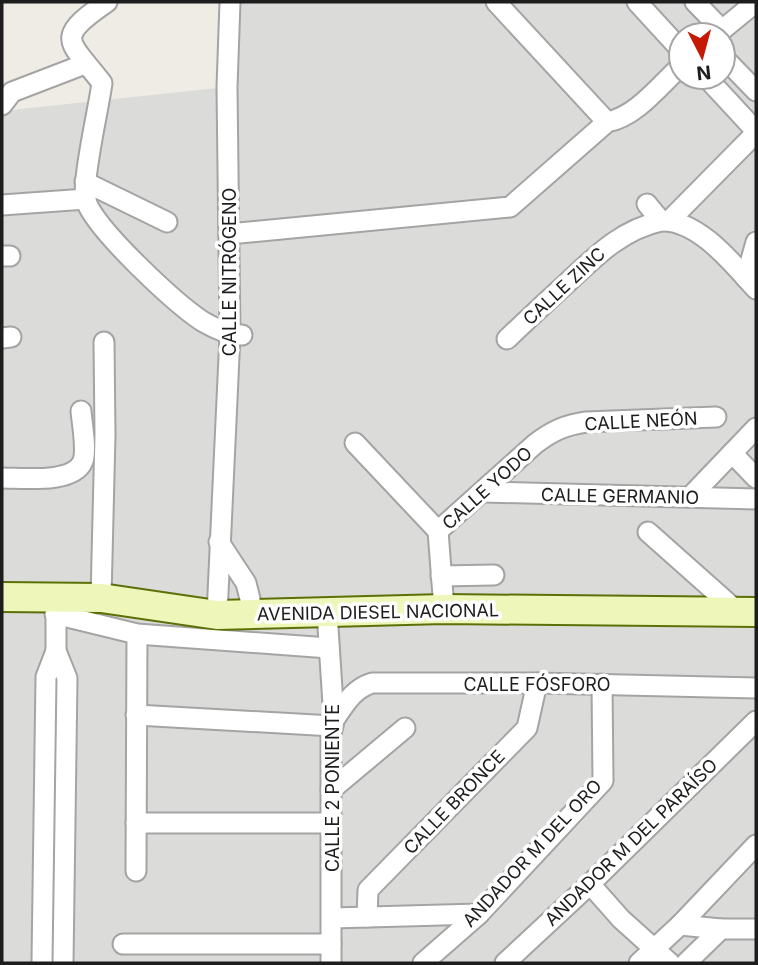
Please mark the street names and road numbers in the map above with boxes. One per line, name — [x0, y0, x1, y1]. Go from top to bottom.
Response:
street label: CALLE NITRÓGENO — [218, 188, 240, 356]
street label: CALLE ZINC — [519, 243, 609, 329]
street label: CALLE NEÓN — [584, 407, 698, 434]
street label: CALLE YODO — [438, 442, 536, 534]
street label: CALLE GERMANIO — [541, 484, 699, 508]
street label: AVENIDA DIESEL NACIONAL — [257, 599, 499, 625]
street label: CALLE FÓSFORO — [463, 673, 611, 695]
street label: CALLE 2 PONIENTE — [322, 704, 343, 872]
street label: CALLE BRONCE — [399, 746, 509, 858]
street label: ANDADOR M DEL PARAÍSO — [540, 753, 721, 930]
street label: ANDADOR M DEL ORO — [458, 775, 606, 931]

